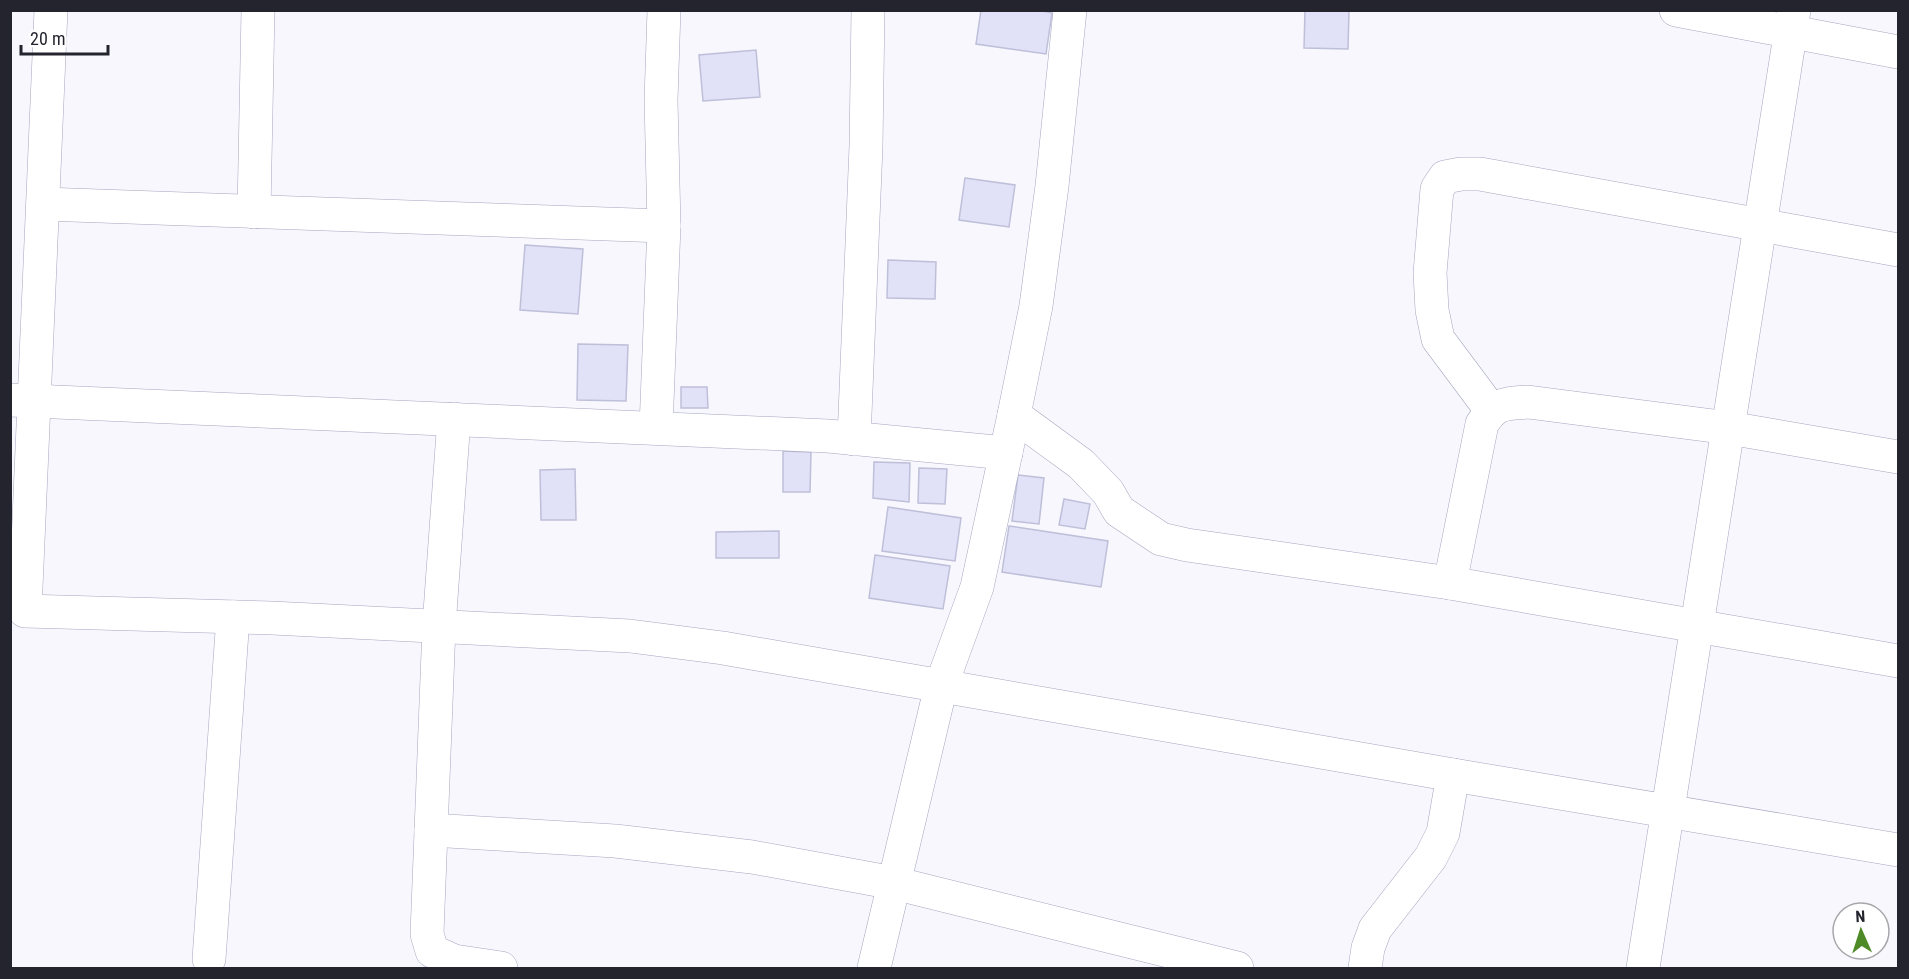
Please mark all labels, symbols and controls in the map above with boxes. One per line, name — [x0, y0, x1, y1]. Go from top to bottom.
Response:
scale bar — [21, 18, 108, 56]
text: 20 m — [30, 28, 65, 49]
north arrow — [1831, 901, 1891, 961]
text: N — [1855, 907, 1866, 926]

